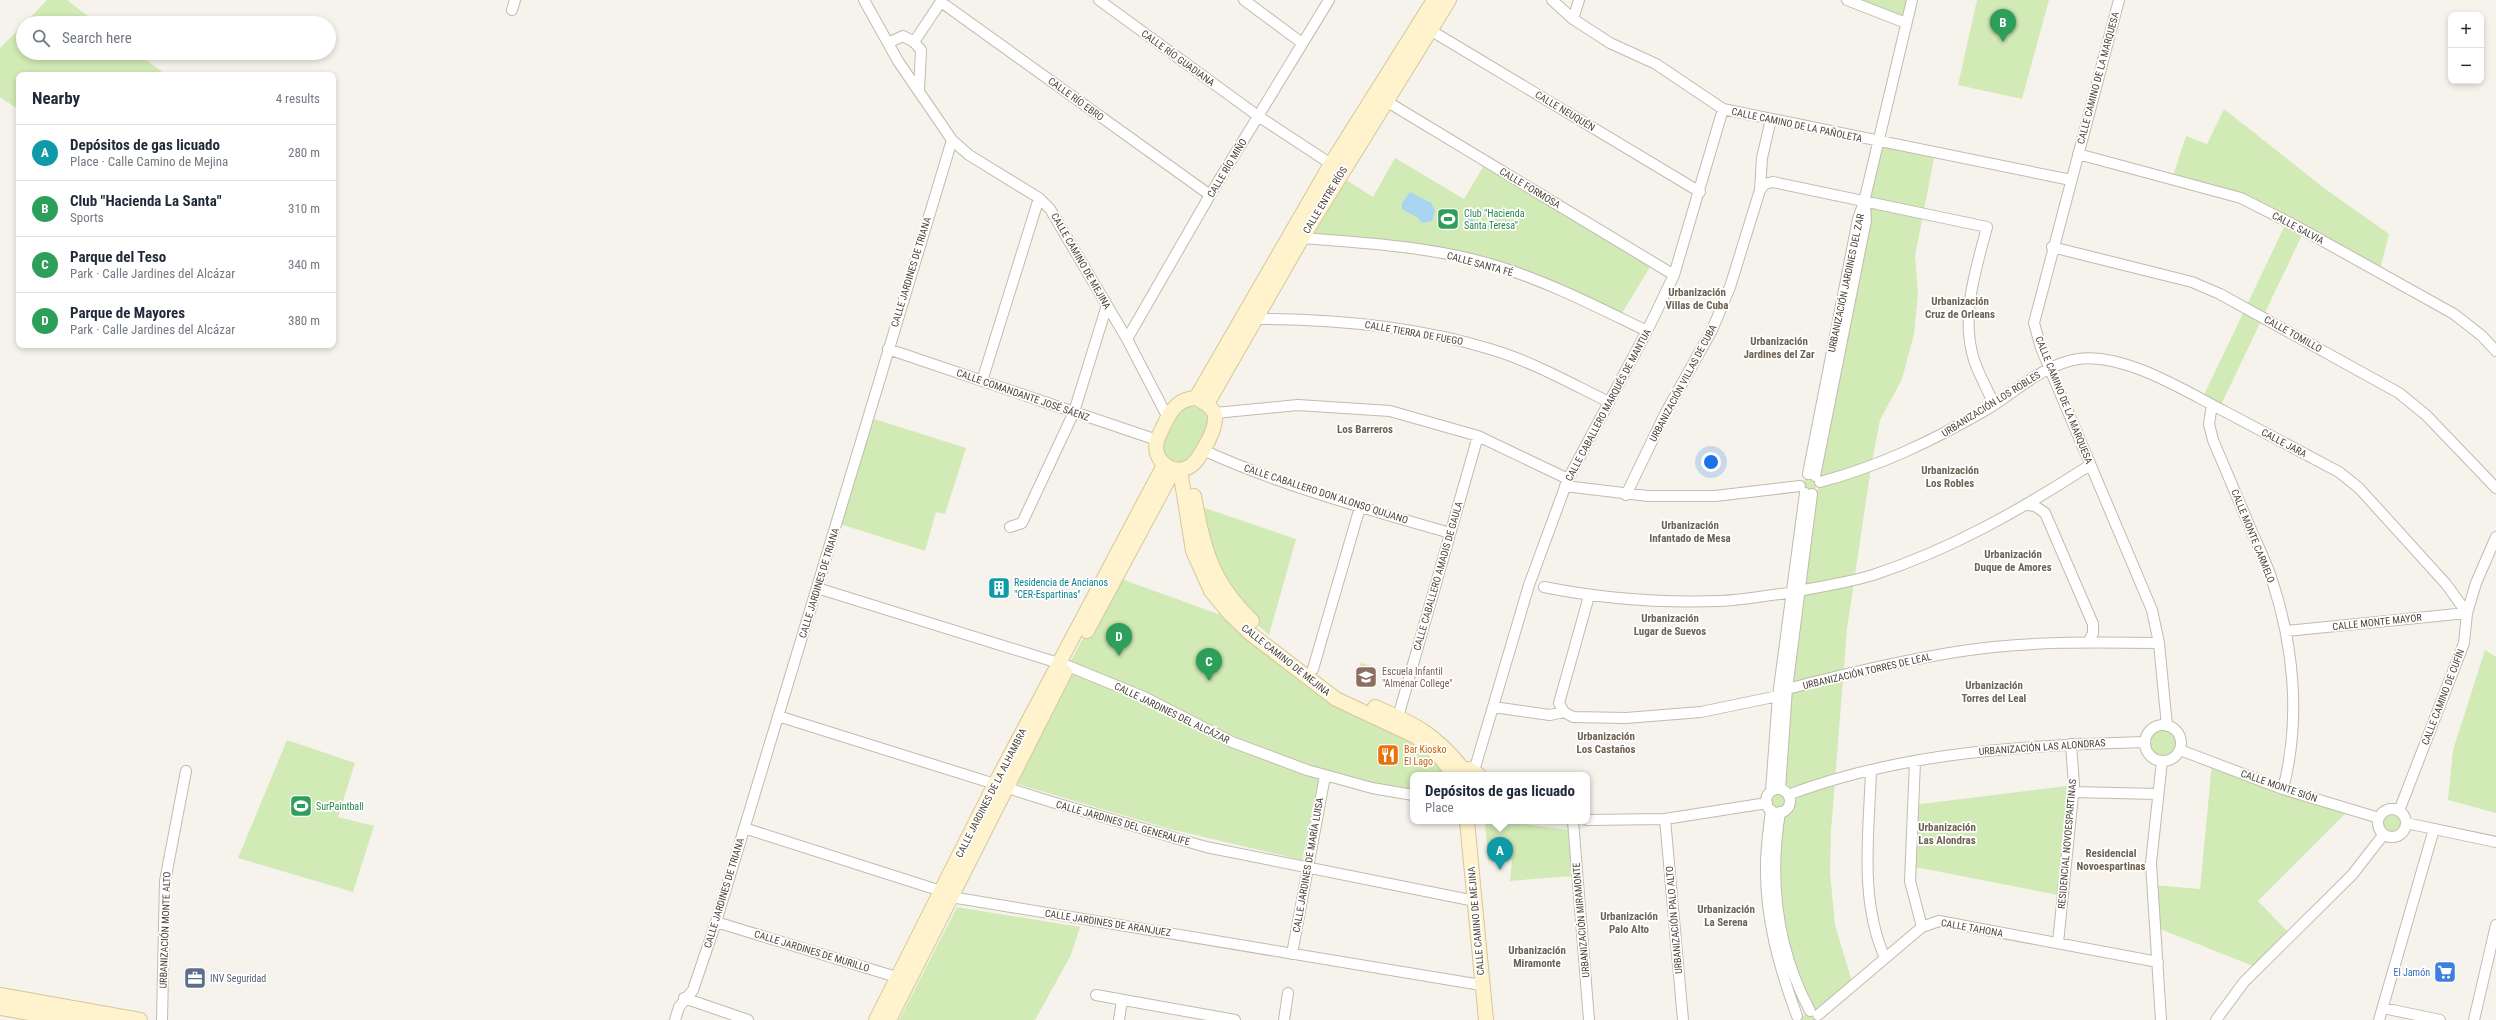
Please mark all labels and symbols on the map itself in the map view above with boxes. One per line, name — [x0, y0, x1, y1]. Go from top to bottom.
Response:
pin: B — [1990, 9, 2016, 42]
street label: CALLE CAMINO DE LA MARQUESA — [2075, 11, 2121, 145]
street label: CALLE RÍO GUADIANA — [1139, 27, 1217, 88]
street label: CALLE RÍO EBRO — [1046, 74, 1107, 123]
street label: CALLE NEUQUÉN — [1533, 88, 1597, 133]
street label: CALLE CAMINO DE LA PAÑOLETA — [1731, 105, 1864, 144]
street label: CALLE RÍO MIÑO — [1204, 136, 1249, 199]
street label: CALLE ENTRE RÍOS — [1300, 164, 1349, 235]
street label: CALLE FORMOSA — [1498, 166, 1563, 211]
sports icon: Club "Hacienda Santa Teresa" — [1435, 206, 1461, 232]
place label: Club "Hacienda Santa Teresa" — [1464, 208, 1525, 231]
street label: CALLE SALVIA — [2270, 210, 2326, 246]
street label: CALLE CAMINO DE MEJINA — [1049, 211, 1113, 311]
street label: URBANIZACIÓN JARDINES DEL ZAR — [1825, 212, 1866, 353]
street label: CALLE JARDINES DE TRIANA — [889, 215, 933, 328]
street label: CALLE SANTA FÉ — [1446, 249, 1514, 278]
district label: Urbanización Villas de Cuba — [1666, 286, 1728, 312]
district label: Urbanización Cruz de Orleans — [1925, 295, 1995, 321]
street label: CALLE TOMILLO — [2262, 314, 2324, 354]
street label: CALLE TIERRA DE FUEGO — [1364, 319, 1464, 347]
street label: URBANIZACIÓN VILLAS DE CUBA — [1647, 322, 1719, 443]
street label: CALLE CABALLERO MARQUÉS DE MANTUA — [1562, 326, 1653, 483]
district label: Urbanización Jardines del Zar — [1743, 335, 1815, 361]
street label: CALLE CAMINO DE LA MARQUESA — [2033, 335, 2095, 465]
street label: CALLE COMANDANTE JOSÉ SÁENZ — [955, 366, 1091, 423]
street label: URBANIZACIÓN LOS ROBLES — [1939, 368, 2042, 439]
district label: Los Barreros — [1337, 423, 1393, 436]
street label: CALLE JARA — [2259, 426, 2309, 460]
your location — [1701, 452, 1721, 472]
street label: CALLE CABALLERO DON ALONSO QUIJANO — [1243, 462, 1409, 526]
district label: Urbanización Los Robles — [1921, 464, 1979, 490]
street label: CALLE MONTE CARMELO — [2229, 488, 2277, 584]
street label: CALLE CABALLERO AMADIS DE GAULA — [1411, 500, 1465, 652]
district label: Urbanización Infantado de Mesa — [1649, 519, 1731, 545]
street label: CALLE JARDINES DE TRIANA — [797, 526, 841, 639]
district label: Urbanización Duque de Amores — [1974, 548, 2052, 574]
building icon: Residencia de Ancianos "CER-Espartinas" — [986, 575, 1012, 601]
place label: Residencia de Ancianos "CER-Espartinas" — [1014, 577, 1108, 600]
district label: Urbanización Lugar de Suevos — [1634, 612, 1706, 638]
street label: CALLE MONTE MAYOR — [2332, 612, 2423, 632]
street label: CALLE CAMINO DE MEJINA — [1240, 622, 1333, 698]
pin: D — [1106, 623, 1132, 656]
street label: CALLE CAMINO DE CUFÍN — [2419, 647, 2466, 747]
pin: C — [1196, 648, 1222, 681]
street label: URBANIZACIÓN TORRES DE LEAL — [1801, 650, 1933, 691]
school or university icon: Escuela Infantil "Almenar College" — [1353, 664, 1379, 690]
place label: Escuela Infantil "Almenar College" — [1382, 666, 1453, 689]
street label: CALLE JARDINES DEL ALCÁZAR — [1113, 679, 1232, 746]
district label: Urbanización Torres del Leal — [1962, 679, 2027, 705]
street label: CALLE JARDINES DE LA ALHAMBRA — [954, 726, 1029, 859]
district label: Urbanización Los Castaños — [1576, 730, 1636, 756]
street label: URBANIZACIÓN LAS ALONDRAS — [1978, 736, 2106, 757]
restaurant icon: Bar Kiosko El Lago — [1375, 742, 1401, 768]
place label: Bar Kiosko El Lago — [1404, 744, 1446, 767]
street label: CALLE MONTE SIÓN — [2239, 767, 2319, 804]
street label: RESIDENCIAL NOVOESPARTINAS — [2056, 779, 2078, 909]
sports icon: SurPaintball — [288, 793, 314, 819]
street label: CALLE JARDINES DE MARÍA LUISA — [1290, 796, 1325, 933]
street label: CALLE JARDINES DEL GENERALIFE — [1055, 799, 1191, 847]
place label: SurPaintball — [316, 801, 364, 812]
district label: Urbanización Las Alondras — [1918, 821, 1976, 847]
street label: CALLE JARDINES DE TRIANA — [702, 836, 746, 949]
pin: A — [1487, 837, 1513, 870]
district label: Residencial Novoespartinas — [2077, 847, 2146, 873]
street label: URBANIZACIÓN MIRAMONTE — [1569, 862, 1592, 978]
street label: CALLE CAMINO DE MEJINA — [1466, 866, 1486, 976]
street label: URBANIZACIÓN PALO ALTO — [1663, 866, 1684, 974]
street label: URBANIZACIÓN MONTE ALTO — [156, 871, 173, 989]
district label: Urbanización La Serena — [1697, 903, 1755, 929]
street label: CALLE JARDINES DE ARANJUEZ — [1044, 908, 1172, 938]
district label: Urbanización Palo Alto — [1600, 910, 1658, 936]
street label: CALLE TAHONA — [1940, 917, 2004, 939]
street label: CALLE JARDINES DE MURILLO — [753, 928, 871, 974]
district label: Urbanización Miramonte — [1508, 944, 1566, 970]
supermarket icon: El Jamón — [2432, 959, 2458, 985]
office icon: INV Seguridad — [182, 965, 208, 991]
place label: El Jamón — [2393, 967, 2430, 978]
place label: INV Seguridad — [210, 973, 266, 984]

